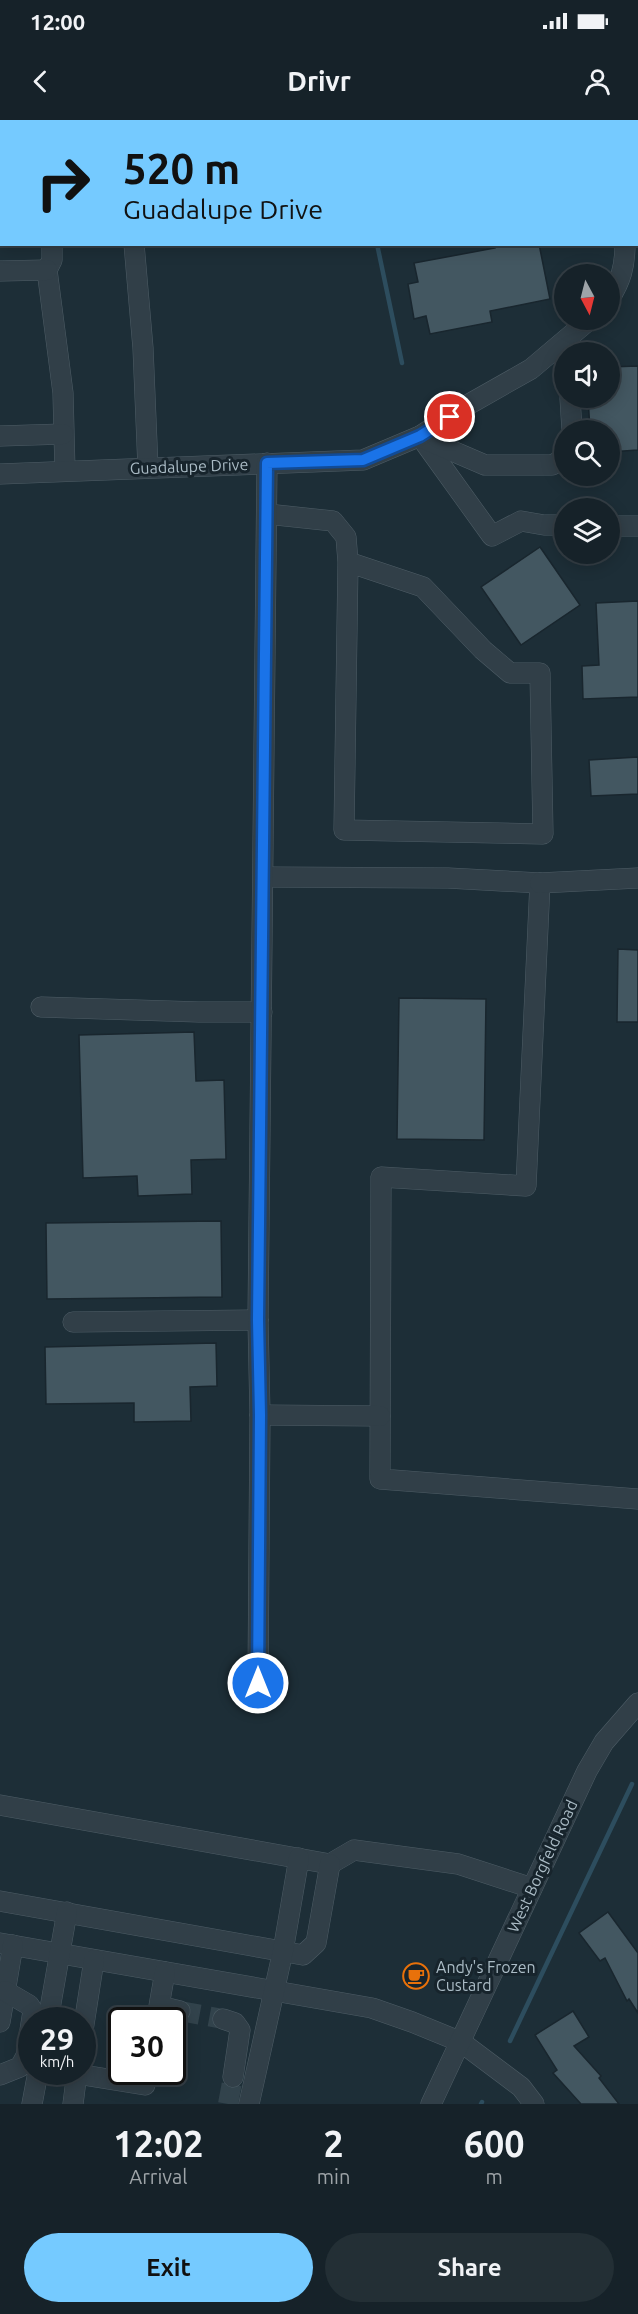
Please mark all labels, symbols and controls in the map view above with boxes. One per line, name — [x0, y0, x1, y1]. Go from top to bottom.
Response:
text: 12:00 — [30, 9, 85, 34]
icon: back — [24, 65, 57, 98]
icon: person — [581, 65, 614, 98]
text: Drivr — [287, 66, 351, 96]
icon: right — [24, 144, 102, 222]
text: 520 m — [123, 145, 240, 192]
text: Guadalupe Drive — [123, 194, 323, 224]
north arrow — [554, 264, 620, 330]
map controls — [554, 264, 620, 564]
button: sound — [554, 342, 620, 408]
pin — [424, 391, 475, 442]
icon: arrive — [433, 400, 466, 433]
button: search — [554, 420, 620, 486]
street label: Guadalupe Drive — [129, 455, 249, 477]
button: layers — [554, 498, 620, 564]
position arrow — [226, 1651, 290, 1715]
street label: West Borgfeld Road — [503, 1797, 581, 1935]
place label: Andy's Frozen Custard — [436, 1958, 536, 1994]
cafe icon: Andy's Frozen Custard — [401, 1961, 431, 1991]
speed limit sign: 30 — [108, 2007, 186, 2085]
text: 29 — [40, 2022, 74, 2056]
text: km/h — [40, 2053, 74, 2070]
text: 12:02 — [113, 2123, 203, 2164]
text: 2 — [323, 2123, 344, 2164]
text: 600 — [464, 2123, 525, 2164]
text: Arrival — [129, 2165, 188, 2188]
text: min — [317, 2165, 350, 2188]
text: m — [486, 2165, 503, 2188]
button: Exit — [24, 2233, 313, 2302]
button: Share — [325, 2233, 614, 2302]

